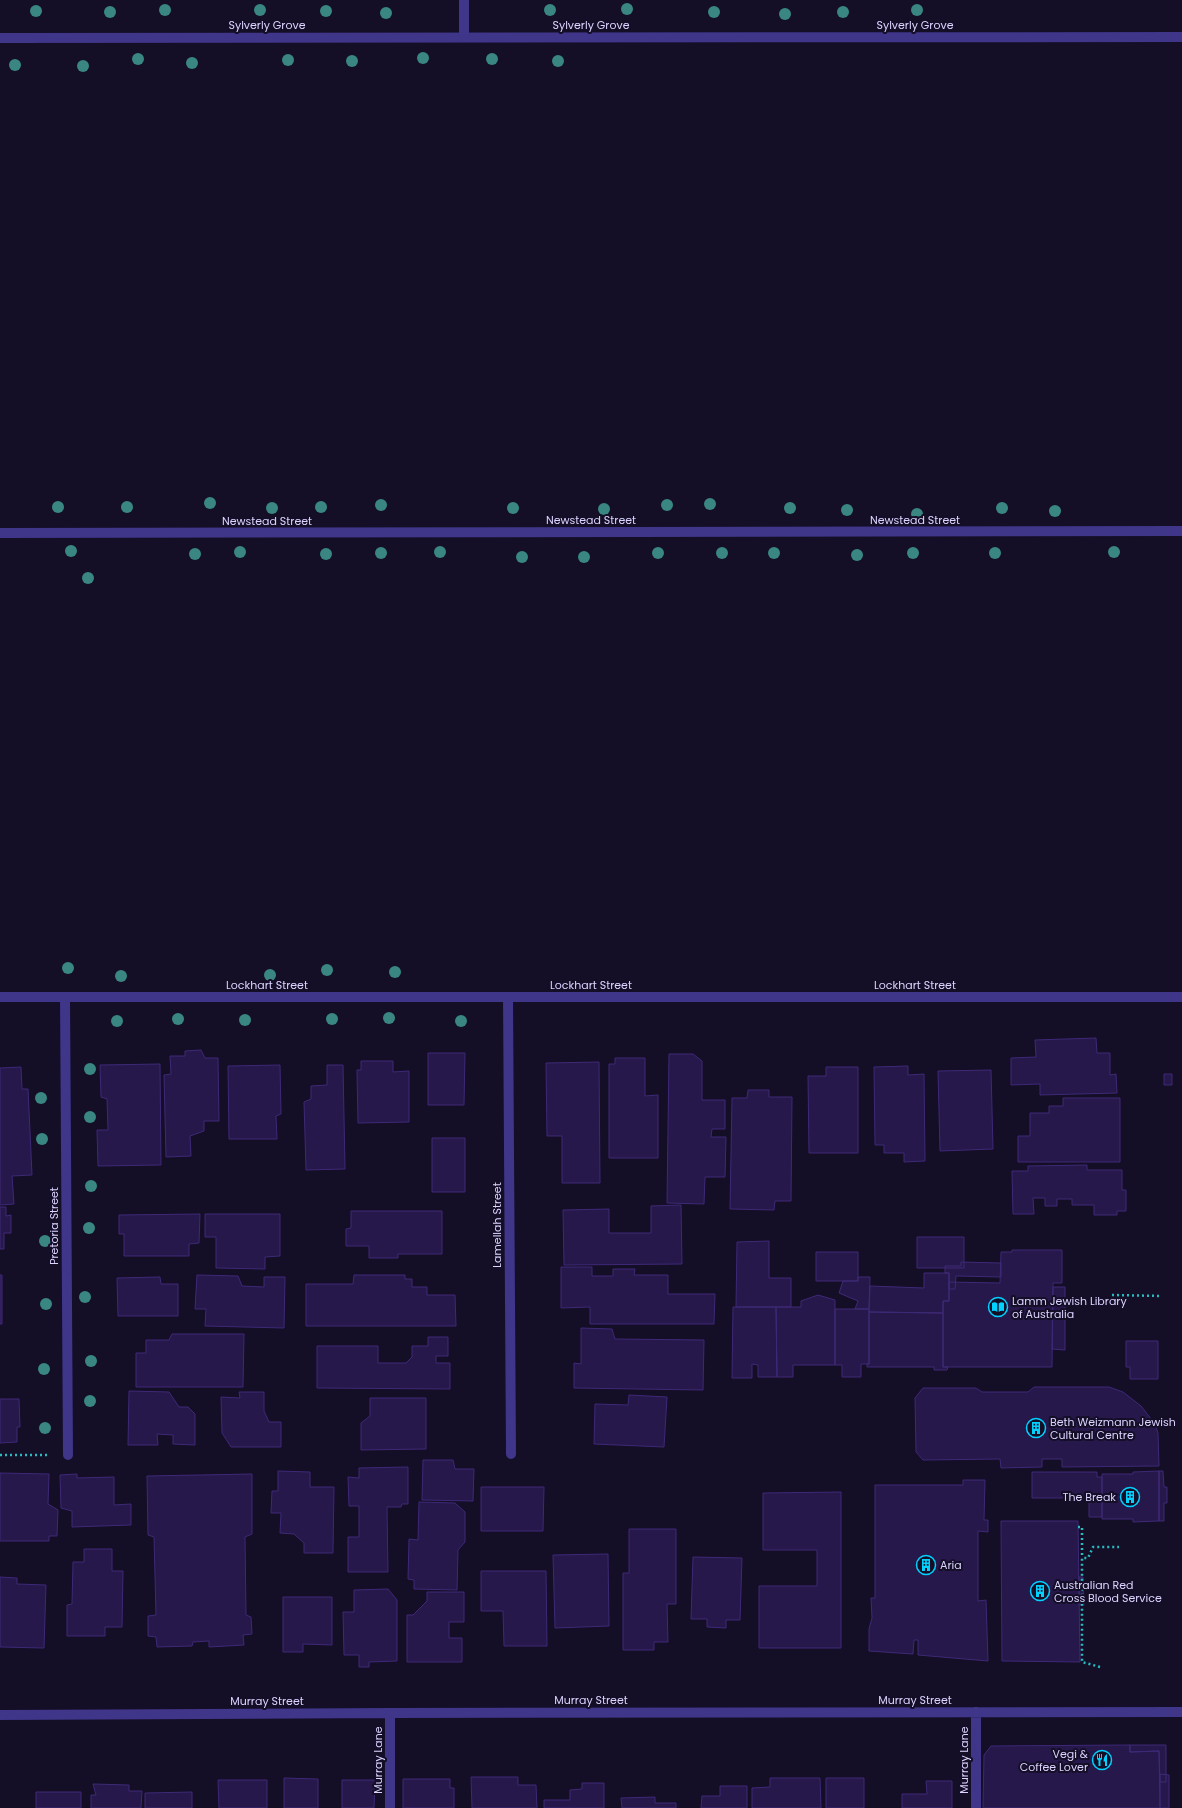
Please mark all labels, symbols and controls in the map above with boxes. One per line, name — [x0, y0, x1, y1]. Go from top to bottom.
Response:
street label: Sylverly Grove — [229, 17, 306, 33]
street label: Sylverly Grove — [553, 17, 630, 33]
street label: Sylverly Grove — [877, 17, 954, 33]
street label: Newstead Street — [546, 512, 636, 528]
street label: Newstead Street — [870, 512, 960, 528]
street label: Newstead Street — [222, 513, 312, 529]
street label: Lockhart Street — [226, 977, 308, 993]
street label: Lockhart Street — [550, 977, 632, 993]
street label: Lockhart Street — [874, 977, 956, 993]
street label: Lamellah Street — [489, 1182, 505, 1268]
street label: Pretoria Street — [46, 1187, 62, 1265]
place label: Lamm Jewish Library of Australia — [1012, 1293, 1127, 1322]
library icon: Lamm Jewish Library of Australia — [987, 1296, 1009, 1318]
place label: Beth Weizmann Jewish Cultural Centre — [1050, 1414, 1176, 1443]
building icon: Beth Weizmann Jewish Cultural Centre — [1025, 1417, 1047, 1439]
building icon: The Break — [1119, 1486, 1141, 1508]
place label: The Break — [1062, 1489, 1116, 1505]
building icon: Aria — [915, 1554, 937, 1576]
place label: Aria — [940, 1557, 962, 1573]
place label: Australian Red Cross Blood Service — [1054, 1577, 1162, 1606]
building icon: Australian Red Cross Blood Service — [1029, 1580, 1051, 1602]
street label: Murray Street — [554, 1692, 628, 1708]
street label: Murray Street — [878, 1692, 952, 1708]
street label: Murray Street — [230, 1693, 304, 1709]
street label: Murray Lane — [370, 1726, 386, 1794]
street label: Murray Lane — [956, 1726, 972, 1794]
place label: Vegi & Coffee Lover — [1020, 1746, 1089, 1775]
restaurant icon: Vegi & Coffee Lover — [1091, 1749, 1113, 1771]

